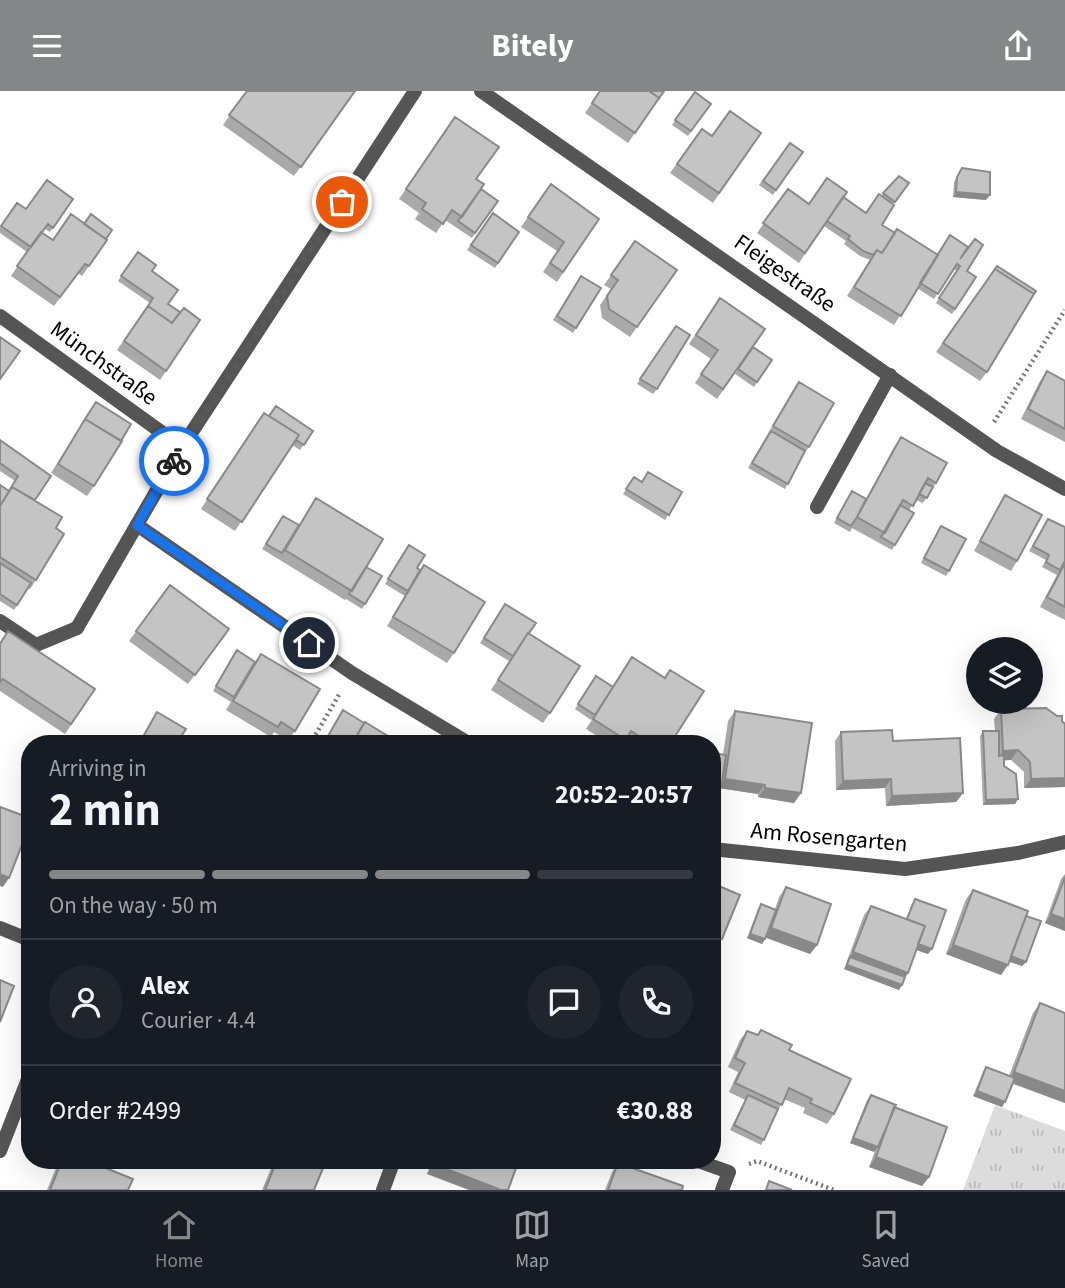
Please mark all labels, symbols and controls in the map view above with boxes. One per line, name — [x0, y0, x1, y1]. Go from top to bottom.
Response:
text: Bitely — [491, 23, 574, 69]
icon: menu — [28, 27, 66, 65]
icon: share — [999, 27, 1037, 65]
pin — [312, 172, 372, 232]
icon: bag — [323, 183, 361, 221]
street label: Fleigestraße — [727, 226, 843, 320]
street label: Münchstraße — [44, 313, 164, 413]
courier — [139, 426, 209, 496]
icon: bike — [155, 442, 193, 480]
pin — [279, 613, 339, 673]
icon: home — [290, 624, 328, 662]
map controls — [966, 637, 1043, 714]
button: layers — [966, 637, 1043, 714]
text: Arriving in — [49, 752, 147, 785]
text: 20:52–20:57 — [555, 776, 693, 813]
text: 2 min — [49, 778, 161, 843]
street label: Am Rosengarten — [749, 814, 909, 860]
text: On the way · 50 m — [49, 889, 218, 922]
button: person — [49, 965, 123, 1039]
button: chat — [527, 965, 601, 1039]
button: phone — [619, 965, 693, 1039]
text: Alex — [141, 967, 190, 1004]
text: Courier · 4.4 — [141, 1004, 256, 1037]
text: Order #2499 — [49, 1092, 181, 1129]
text: €30.88 — [617, 1092, 693, 1129]
tab: Home — [155, 1206, 203, 1275]
tab: Map — [513, 1206, 551, 1275]
tab: Saved — [861, 1206, 910, 1275]

